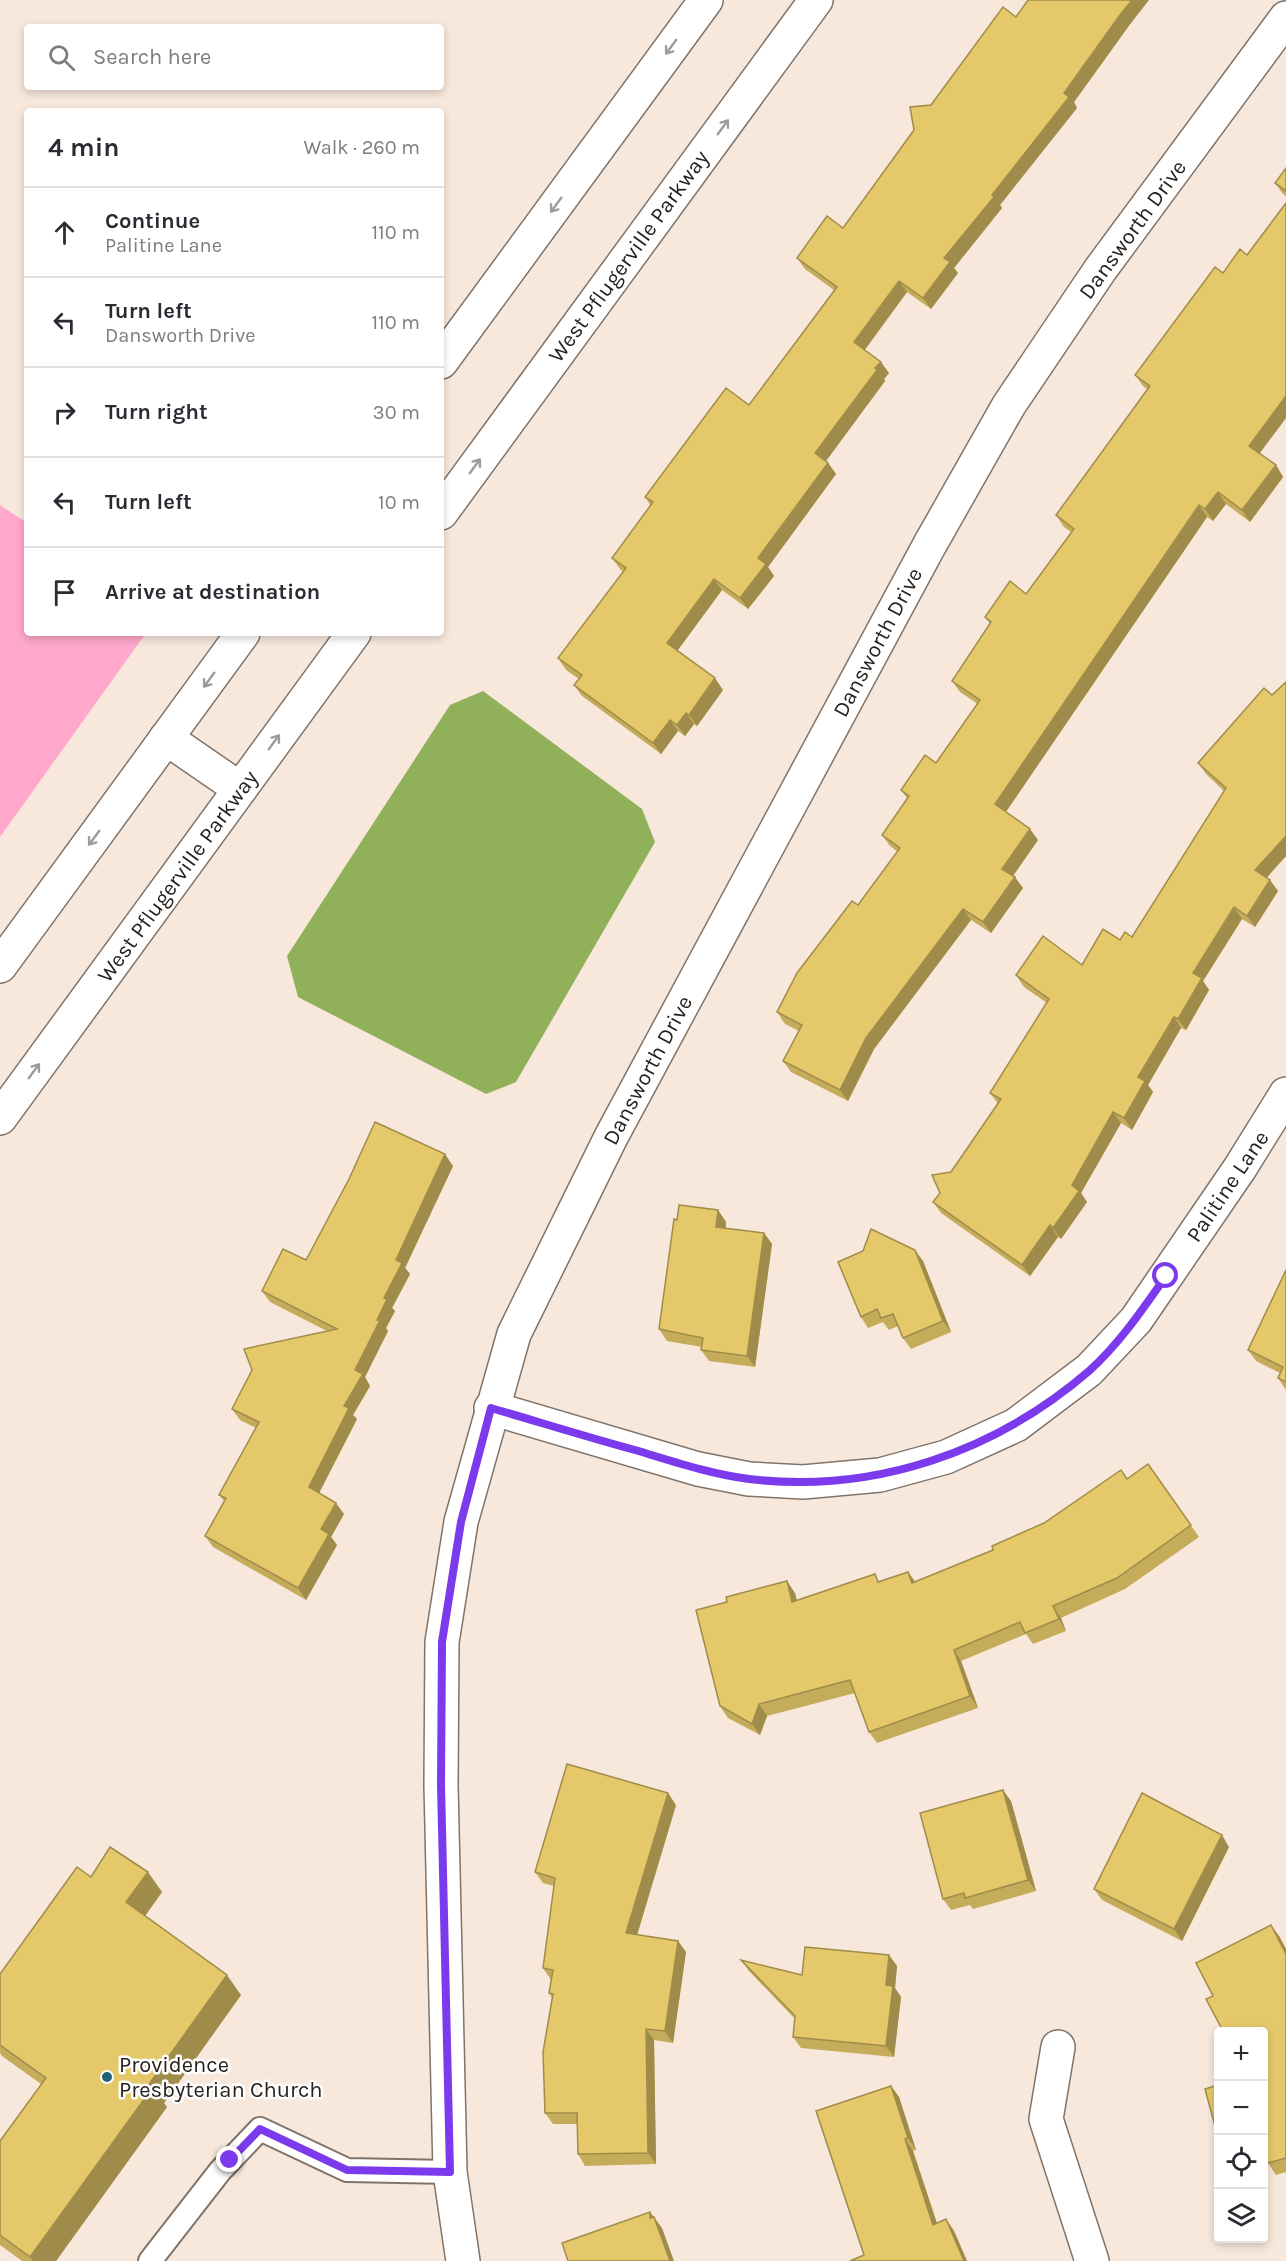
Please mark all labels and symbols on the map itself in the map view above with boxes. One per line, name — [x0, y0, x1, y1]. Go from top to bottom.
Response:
one-way arrow — [665, 39, 677, 55]
one-way arrow — [717, 119, 729, 135]
street label: West Pflugerville Parkway — [543, 146, 714, 368]
street label: Dansworth Drive — [1074, 155, 1192, 304]
one-way arrow — [550, 196, 562, 212]
one-way arrow — [469, 458, 482, 474]
street label: Dansworth Drive — [828, 563, 928, 722]
one-way arrow — [202, 672, 215, 688]
one-way arrow — [268, 735, 280, 751]
street label: West Pflugerville Parkway — [92, 766, 263, 988]
one-way arrow — [87, 829, 100, 845]
street label: Dansworth Drive — [598, 991, 698, 1150]
one-way arrow — [28, 1063, 41, 1079]
street label: Palitine Lane — [1181, 1126, 1275, 1247]
route start — [1152, 1262, 1178, 1288]
place label: Providence Presbyterian Church — [119, 2052, 323, 2103]
marker: Providence Presbyterian Church — [100, 2070, 114, 2084]
route end — [216, 2146, 242, 2172]

